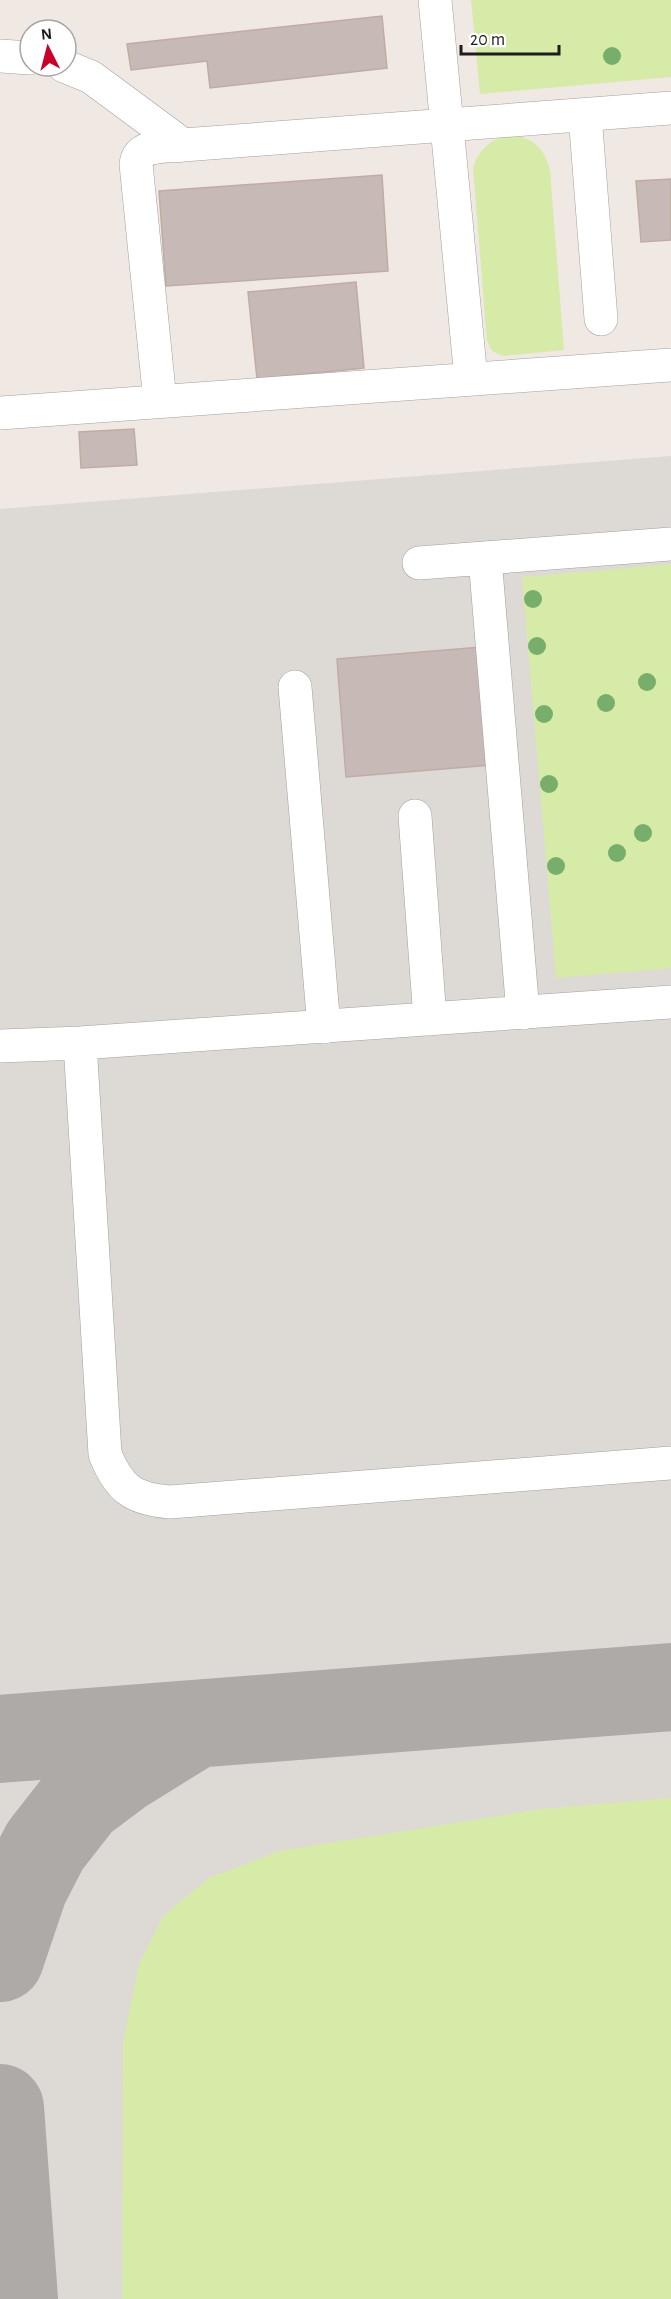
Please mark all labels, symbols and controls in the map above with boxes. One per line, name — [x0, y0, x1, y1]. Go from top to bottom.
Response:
north arrow — [18, 18, 78, 78]
scale bar — [461, 18, 558, 56]
text: N — [40, 26, 53, 43]
text: 20 m — [470, 31, 505, 49]

